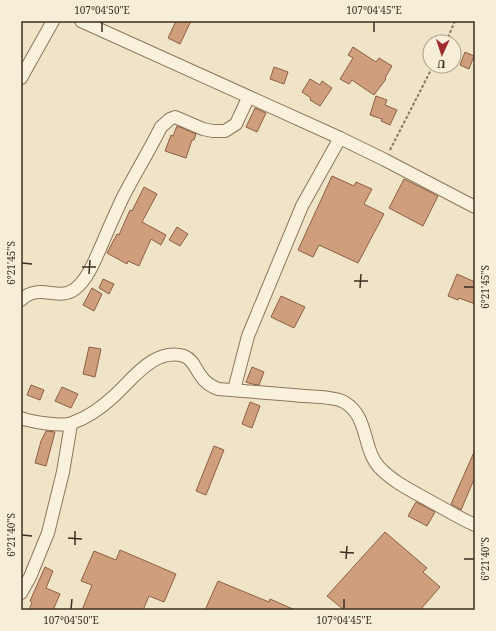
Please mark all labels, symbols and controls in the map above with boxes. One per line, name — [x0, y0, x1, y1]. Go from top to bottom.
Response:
text: 107°04'50"E — [74, 3, 130, 17]
text: 107°04'45"E — [346, 3, 402, 17]
north arrow — [422, 34, 462, 74]
text: U — [436, 57, 446, 72]
text: 6°21'45"S — [4, 241, 18, 285]
text: 6°21'45"S — [478, 265, 492, 309]
text: 6°21'40"S — [4, 513, 18, 557]
text: 6°21'40"S — [478, 537, 492, 581]
text: 107°04'50"E — [43, 613, 99, 627]
text: 107°04'45"E — [316, 613, 372, 627]

